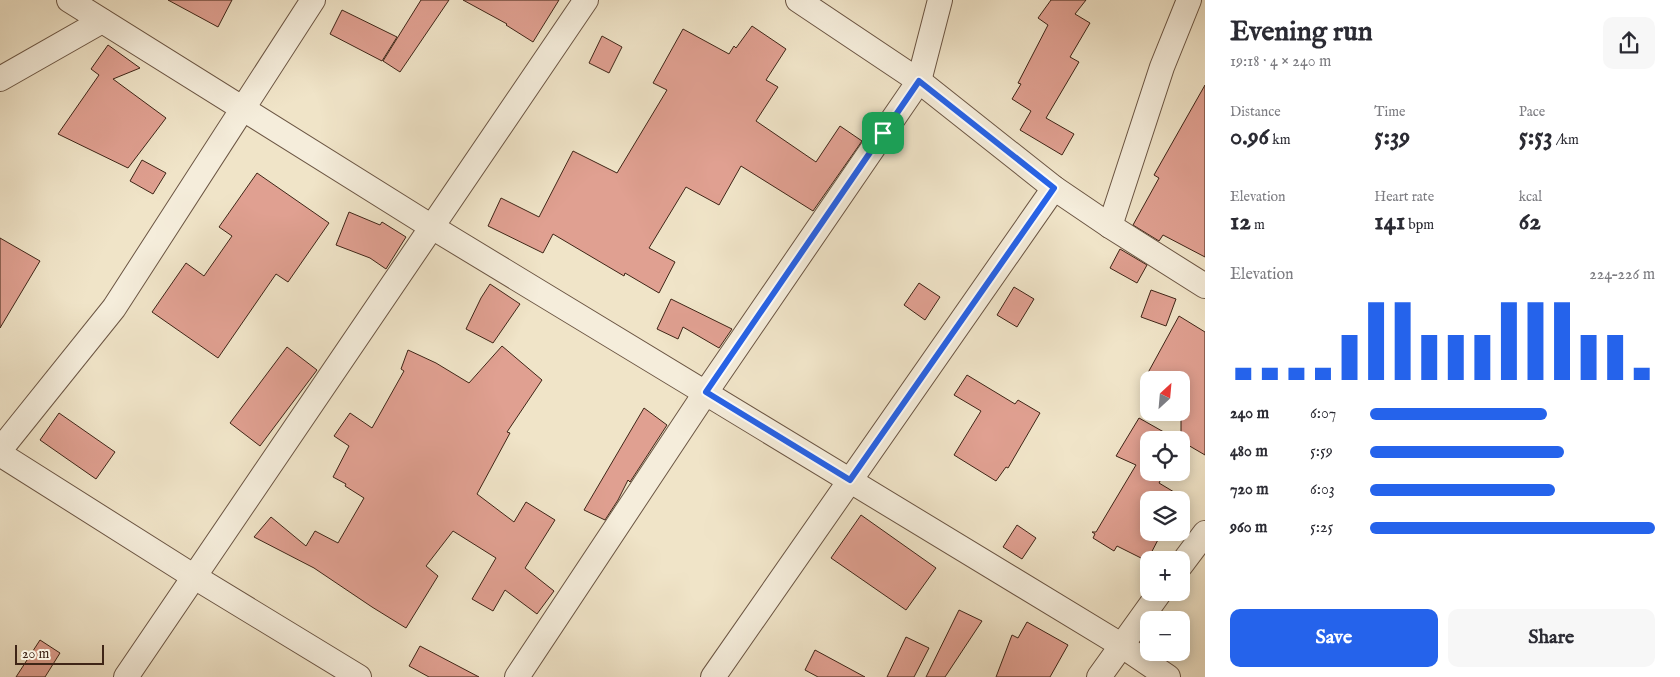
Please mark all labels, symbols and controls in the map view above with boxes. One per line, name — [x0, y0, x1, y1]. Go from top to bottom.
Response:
text: Evening run — [1230, 15, 1373, 50]
button: share — [1603, 17, 1655, 69]
text: 19:18 · 4 × 240 m — [1230, 52, 1331, 72]
text: Distance — [1230, 103, 1281, 121]
text: Time — [1374, 103, 1405, 121]
text: Pace — [1519, 103, 1545, 121]
pin — [862, 112, 904, 154]
icon: arrive — [869, 119, 897, 147]
text: 0.96 — [1230, 121, 1269, 153]
text: 5:39 — [1374, 121, 1410, 153]
text: 5:53 — [1519, 121, 1553, 153]
text: km — [1269, 131, 1290, 149]
text: /km — [1553, 131, 1579, 149]
text: Elevation — [1230, 188, 1286, 206]
text: Heart rate — [1374, 188, 1434, 206]
text: kcal — [1519, 188, 1542, 206]
text: 12 — [1230, 206, 1251, 238]
text: 141 — [1374, 206, 1405, 238]
text: 62 — [1519, 206, 1541, 238]
text: m — [1251, 216, 1265, 234]
text: bpm — [1405, 216, 1434, 234]
text: Elevation — [1230, 265, 1293, 285]
text: 224–226 m — [1589, 265, 1655, 285]
north arrow — [1140, 371, 1190, 421]
map controls — [1140, 371, 1190, 661]
text: 240 m — [1230, 404, 1269, 424]
text: 6:07 — [1310, 404, 1336, 424]
button: locate — [1140, 431, 1190, 481]
text: 480 m — [1230, 442, 1268, 462]
text: 5:59 — [1310, 442, 1333, 462]
text: 720 m — [1230, 480, 1269, 500]
text: 6:03 — [1310, 480, 1335, 500]
button: layers — [1140, 491, 1190, 541]
text: 960 m — [1230, 518, 1267, 538]
text: 5:25 — [1310, 518, 1333, 538]
button: + — [1140, 551, 1190, 601]
button: Save — [1230, 609, 1438, 667]
button: Share — [1448, 609, 1655, 667]
button: − — [1140, 611, 1190, 661]
scale bar — [15, 642, 104, 665]
text: 20 m — [22, 645, 49, 663]

